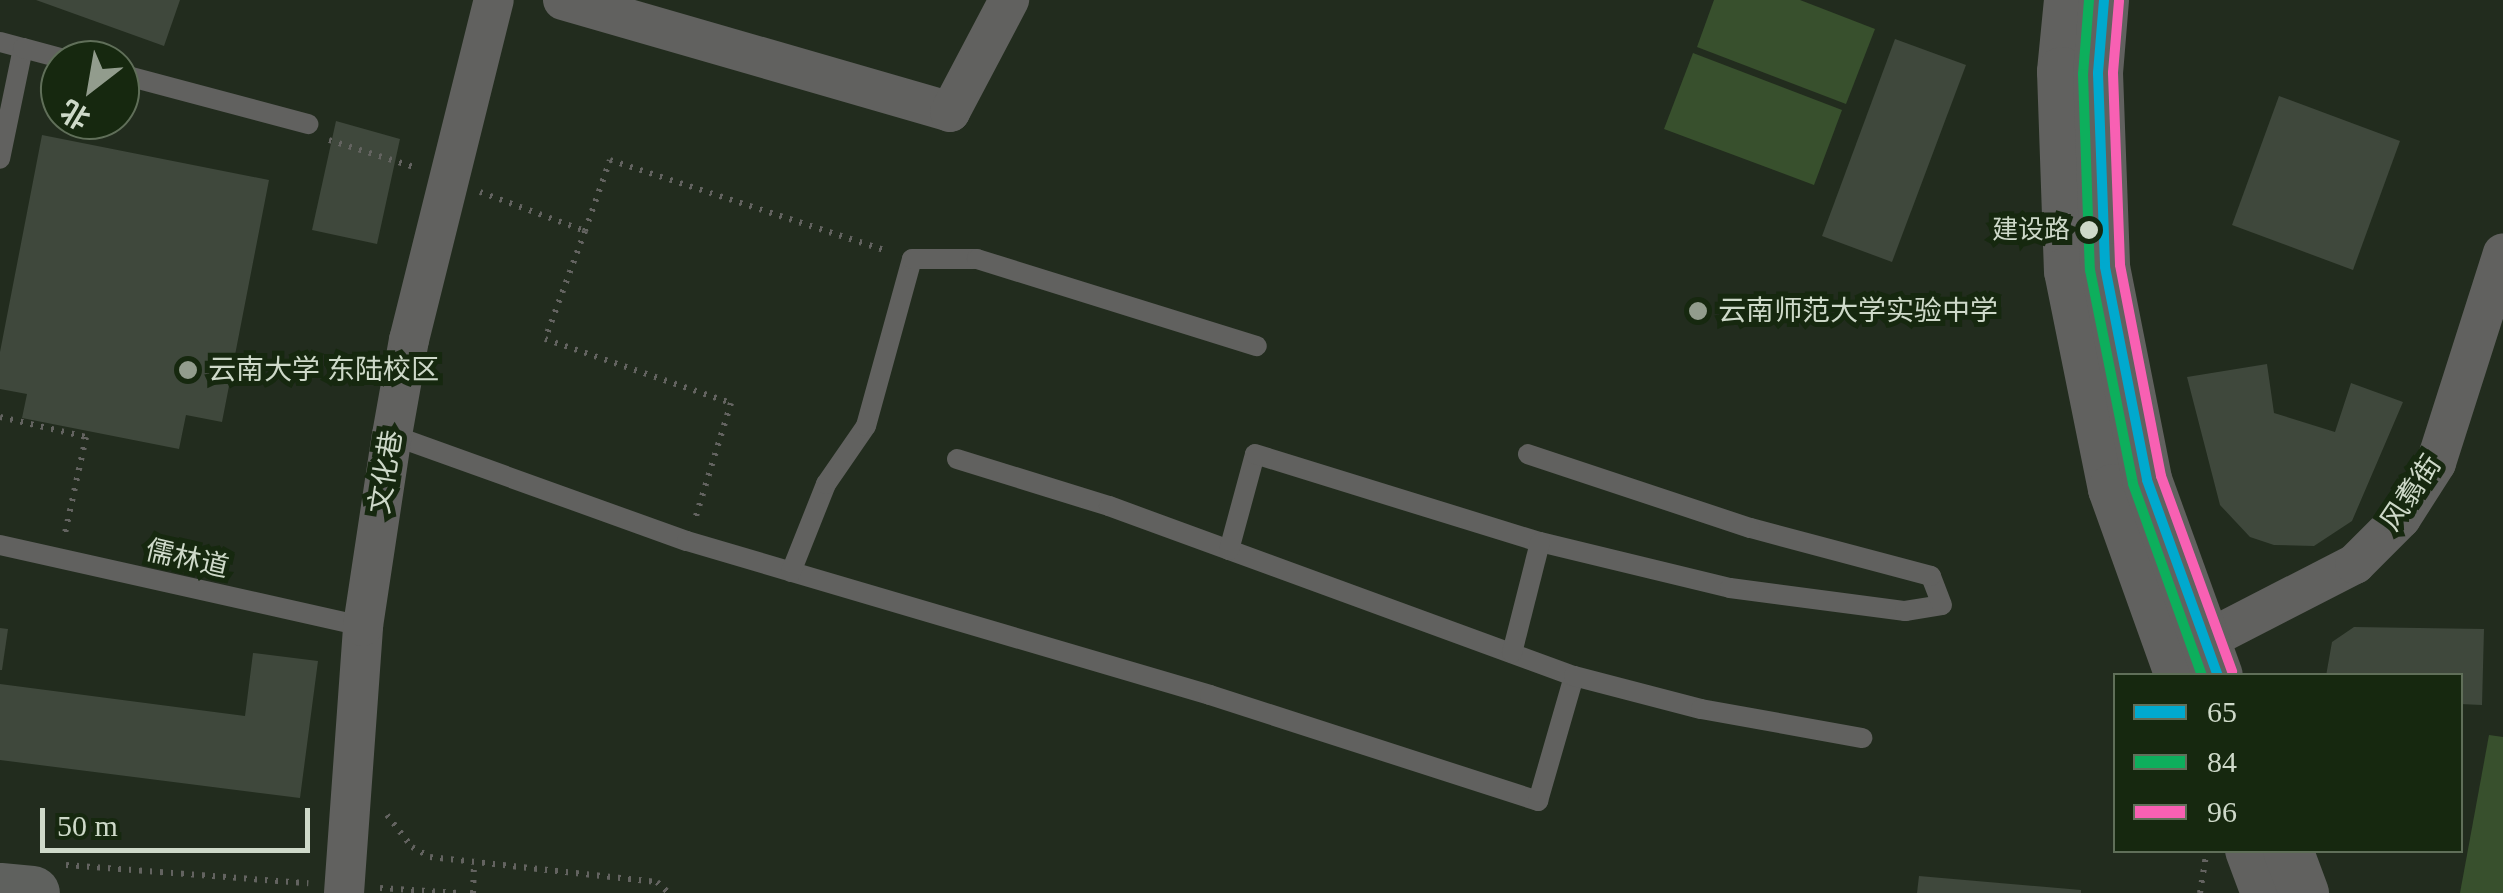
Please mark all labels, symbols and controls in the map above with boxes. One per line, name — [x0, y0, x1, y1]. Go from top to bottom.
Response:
north arrow — [40, 40, 140, 140]
text: 北 — [55, 94, 95, 135]
place label: 建设路 — [1992, 214, 2070, 246]
marker: 建设路 — [2079, 220, 2099, 240]
place label: 云南师范大学实验中学 — [1718, 294, 1998, 328]
marker: 云南师范大学实验中学 — [1687, 300, 1709, 322]
place label: 云南大学 东陆校区 — [208, 353, 439, 387]
marker: 云南大学 东陆校区 — [177, 359, 199, 381]
street label: 文化巷 — [363, 428, 409, 516]
street label: 风翥街 — [2374, 449, 2448, 537]
street label: 儒林道 — [142, 533, 232, 585]
legend — [2113, 673, 2463, 853]
text: 65 — [2207, 695, 2237, 728]
text: 84 — [2207, 745, 2237, 778]
scale bar — [45, 788, 315, 850]
text: 96 — [2207, 795, 2237, 828]
text: 50 m — [57, 809, 118, 842]

